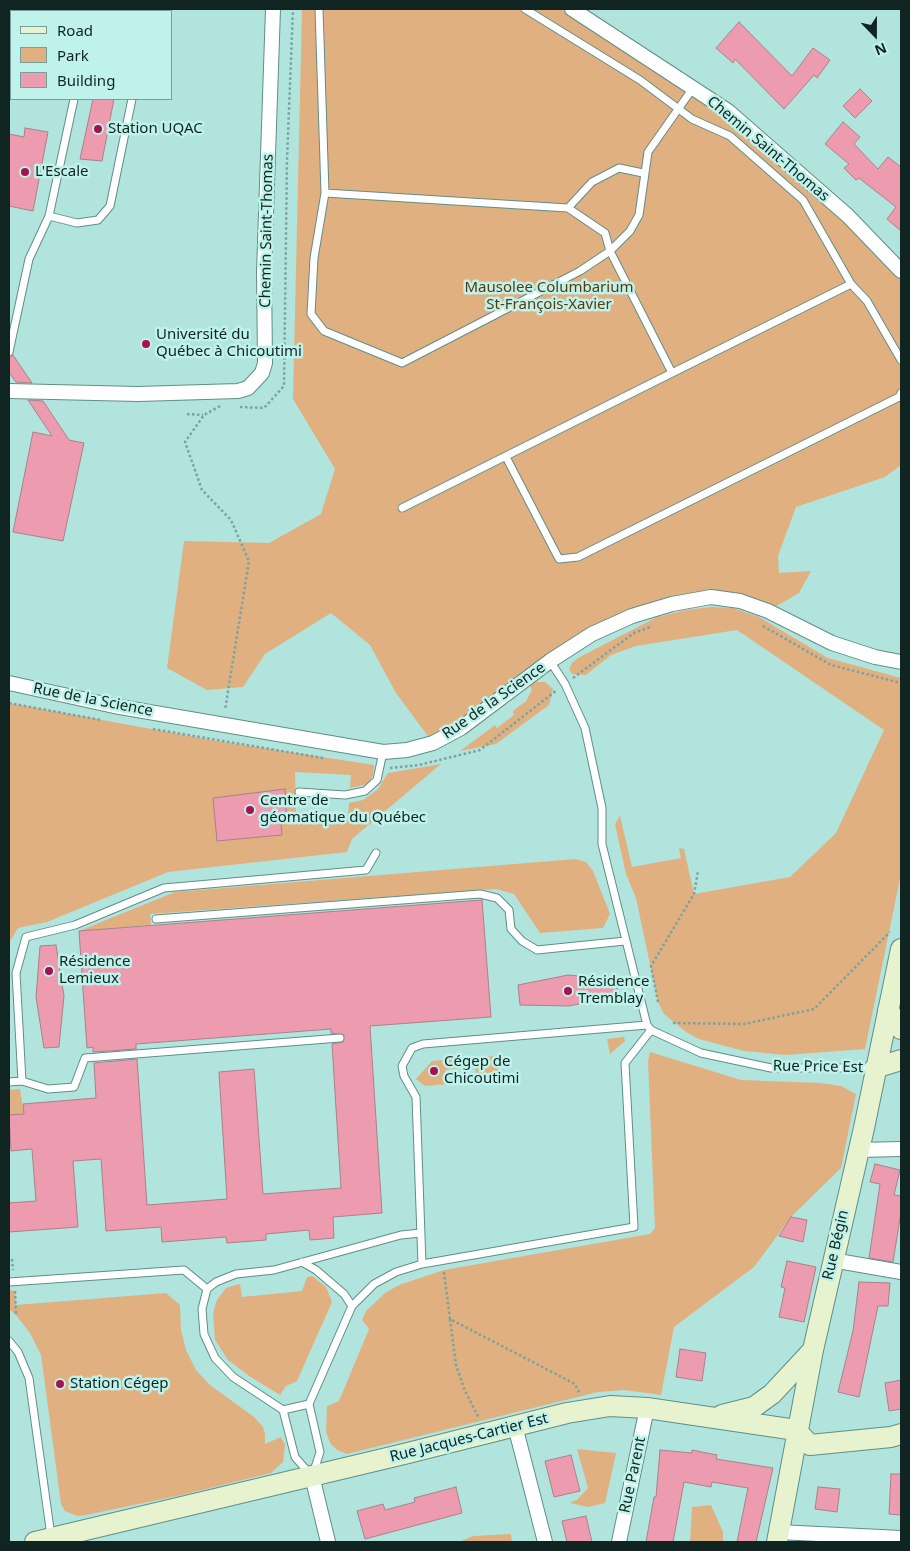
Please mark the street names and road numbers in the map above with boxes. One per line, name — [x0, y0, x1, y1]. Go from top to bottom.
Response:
street label: Chemin Saint-Thomas — [703, 93, 833, 205]
street label: Chemin Saint-Thomas — [257, 154, 277, 308]
street label: Rue de la Science — [439, 659, 549, 743]
street label: Rue de la Science — [32, 680, 154, 720]
street label: Rue Price Est — [773, 1057, 863, 1077]
street label: Rue Bégin — [819, 1208, 853, 1282]
street label: Rue Jacques-Cartier Est — [388, 1410, 550, 1466]
street label: Rue Parent — [616, 1435, 650, 1515]

